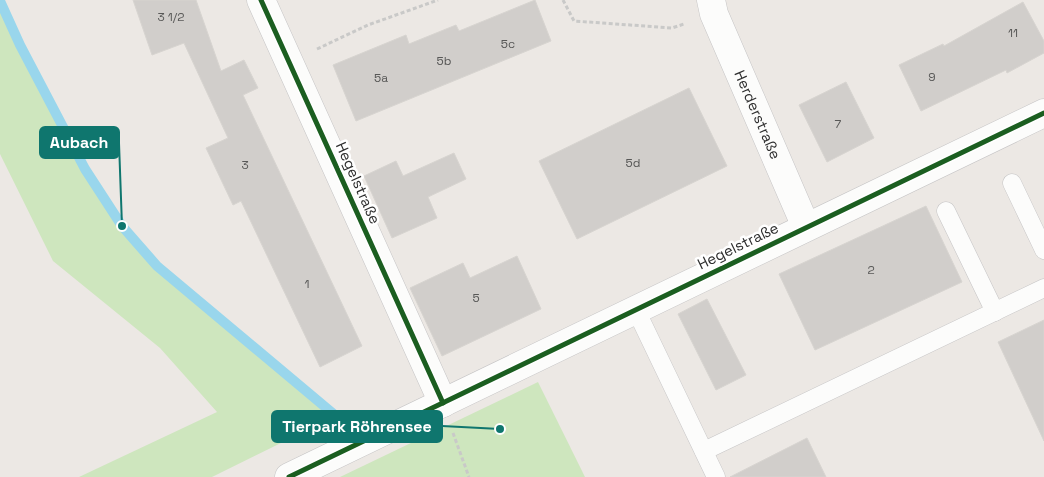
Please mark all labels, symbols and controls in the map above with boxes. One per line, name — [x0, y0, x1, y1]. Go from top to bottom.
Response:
house number: 3 1/2 — [157, 9, 185, 25]
house number: 11 — [1008, 25, 1018, 41]
house number: 5c — [501, 36, 515, 52]
house number: 5b — [437, 53, 452, 69]
street label: Herderstraße — [730, 67, 786, 162]
house number: 9 — [928, 69, 936, 85]
house number: 5a — [374, 70, 388, 86]
house number: 7 — [835, 116, 842, 132]
callout: Aubach — [40, 127, 119, 158]
text: Aubach — [50, 132, 108, 153]
street label: Hegelstraße — [332, 139, 385, 227]
house number: 5d — [626, 155, 640, 171]
house number: 3 — [241, 157, 249, 173]
street label: Hegelstraße — [694, 218, 782, 273]
house number: 2 — [867, 262, 875, 278]
house number: 1 — [304, 276, 310, 292]
house number: 5 — [472, 290, 480, 306]
callout: Tierpark Röhrensee — [272, 411, 442, 442]
text: Tierpark Röhrensee — [282, 416, 432, 437]

